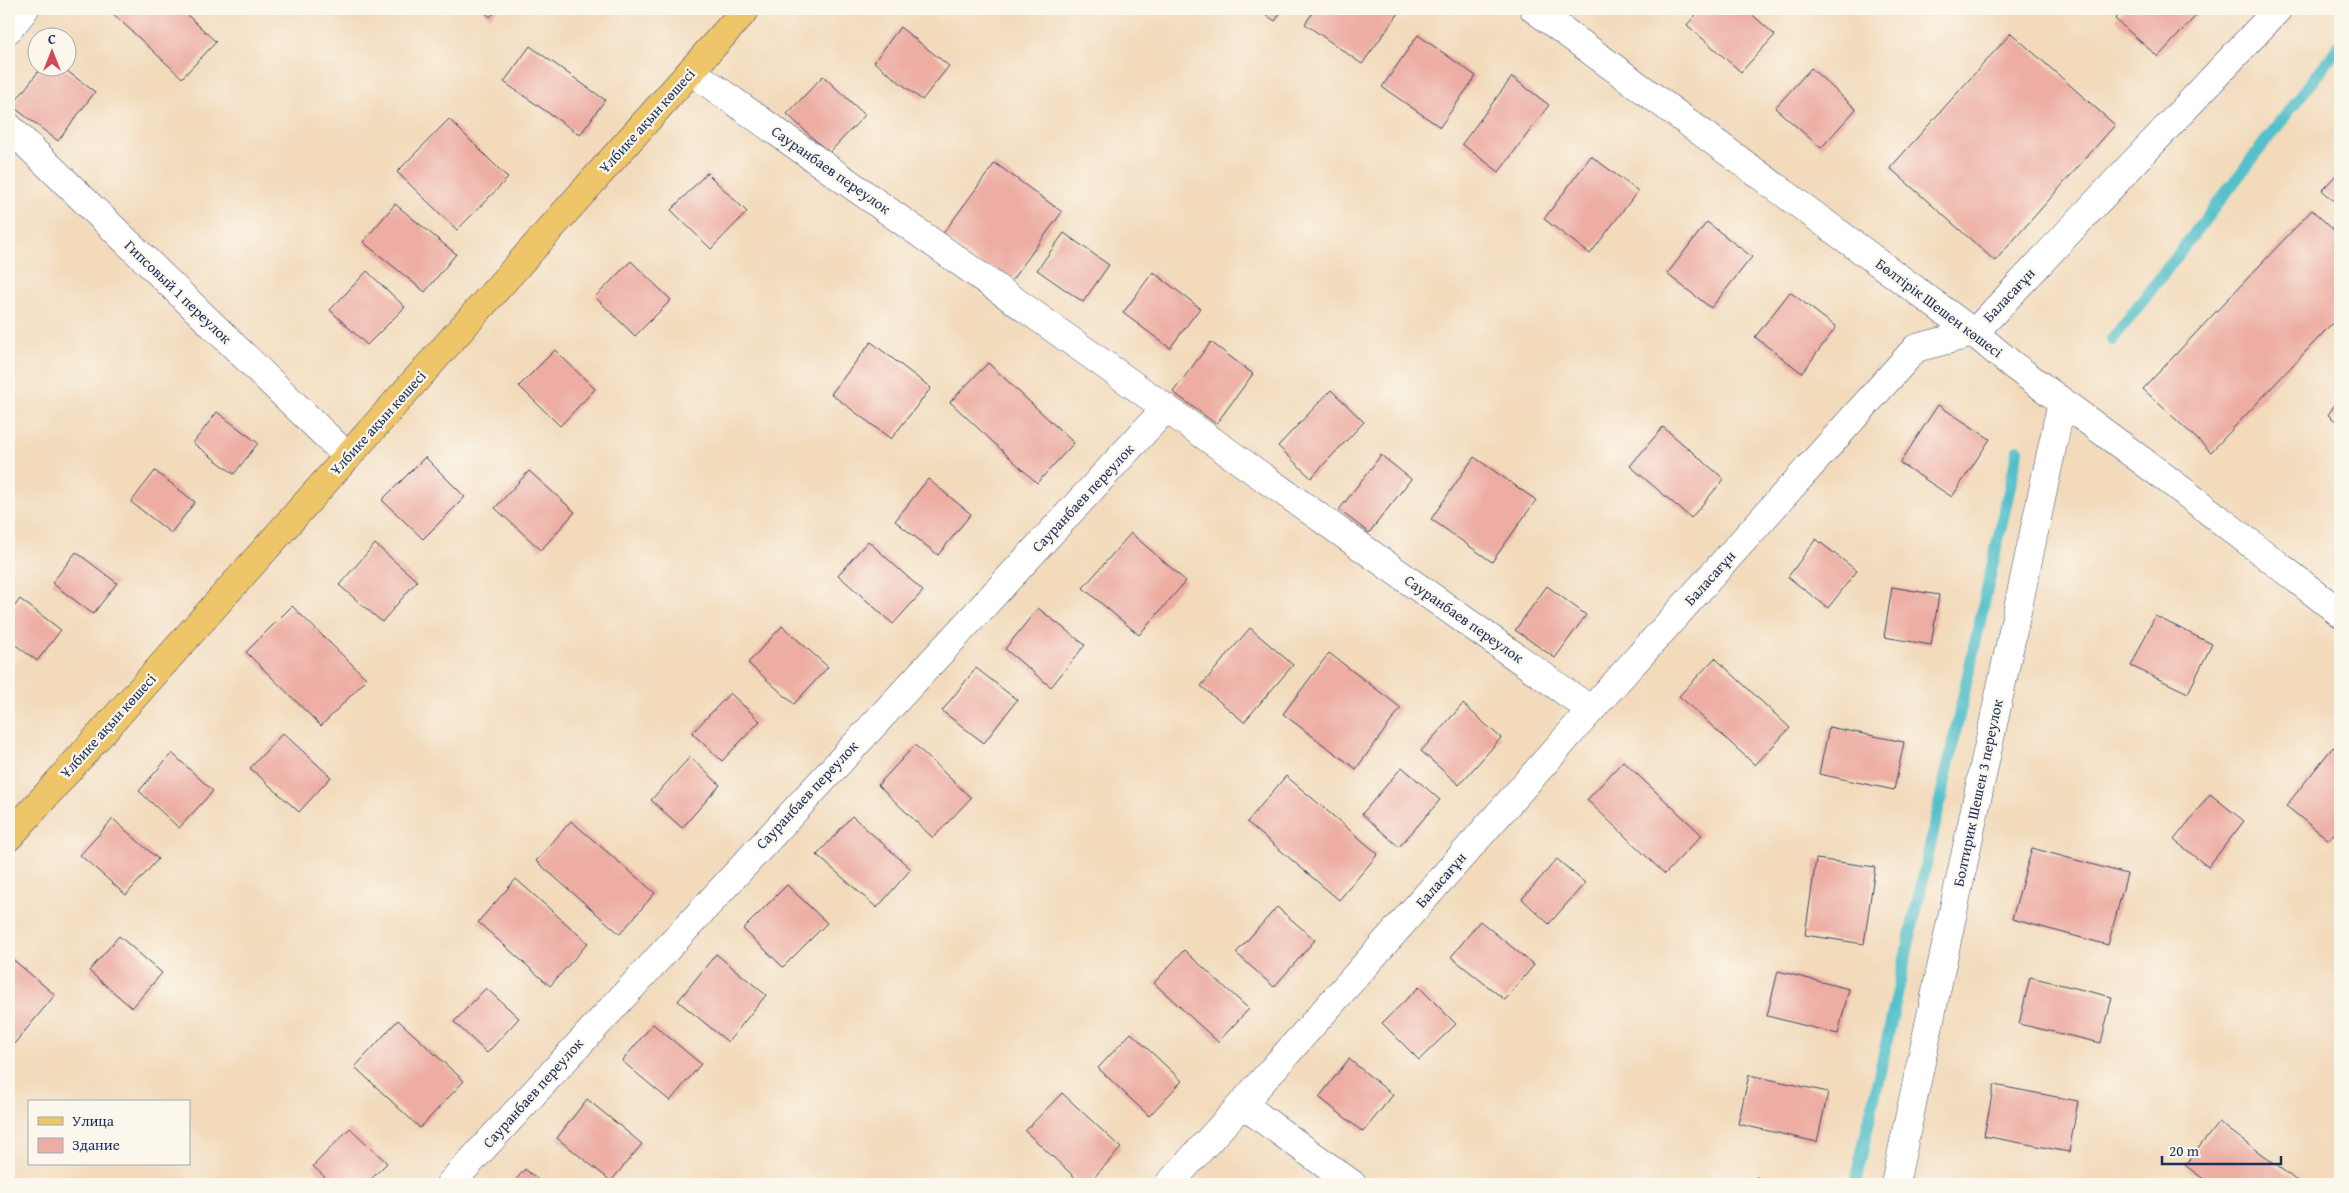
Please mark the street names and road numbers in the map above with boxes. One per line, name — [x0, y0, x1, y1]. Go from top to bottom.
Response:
street label: Ұлбике ақын көшесі — [594, 64, 699, 178]
street label: Сауранбаев переулок — [767, 120, 895, 219]
street label: Гипсовый 1 переулок — [120, 235, 237, 348]
street label: Бөлтірік Шешен көшесі — [1871, 253, 2007, 362]
street label: Баласағұн — [1978, 262, 2040, 327]
street label: Ұлбике ақын көшесі — [325, 366, 430, 480]
street label: Сауранбаев переулок — [1027, 439, 1139, 557]
street label: Баласағұн — [1679, 545, 1740, 610]
street label: Сауранбаев переулок — [1400, 569, 1528, 668]
street label: Ұлбике ақын көшесі — [55, 669, 160, 783]
street label: Болтирик Шешен 3 переулок — [1947, 697, 2008, 889]
street label: Сауранбаев переулок — [751, 736, 863, 854]
street label: Баласағұн — [1410, 847, 1471, 912]
street label: Сауранбаев переулок — [478, 1033, 588, 1152]

